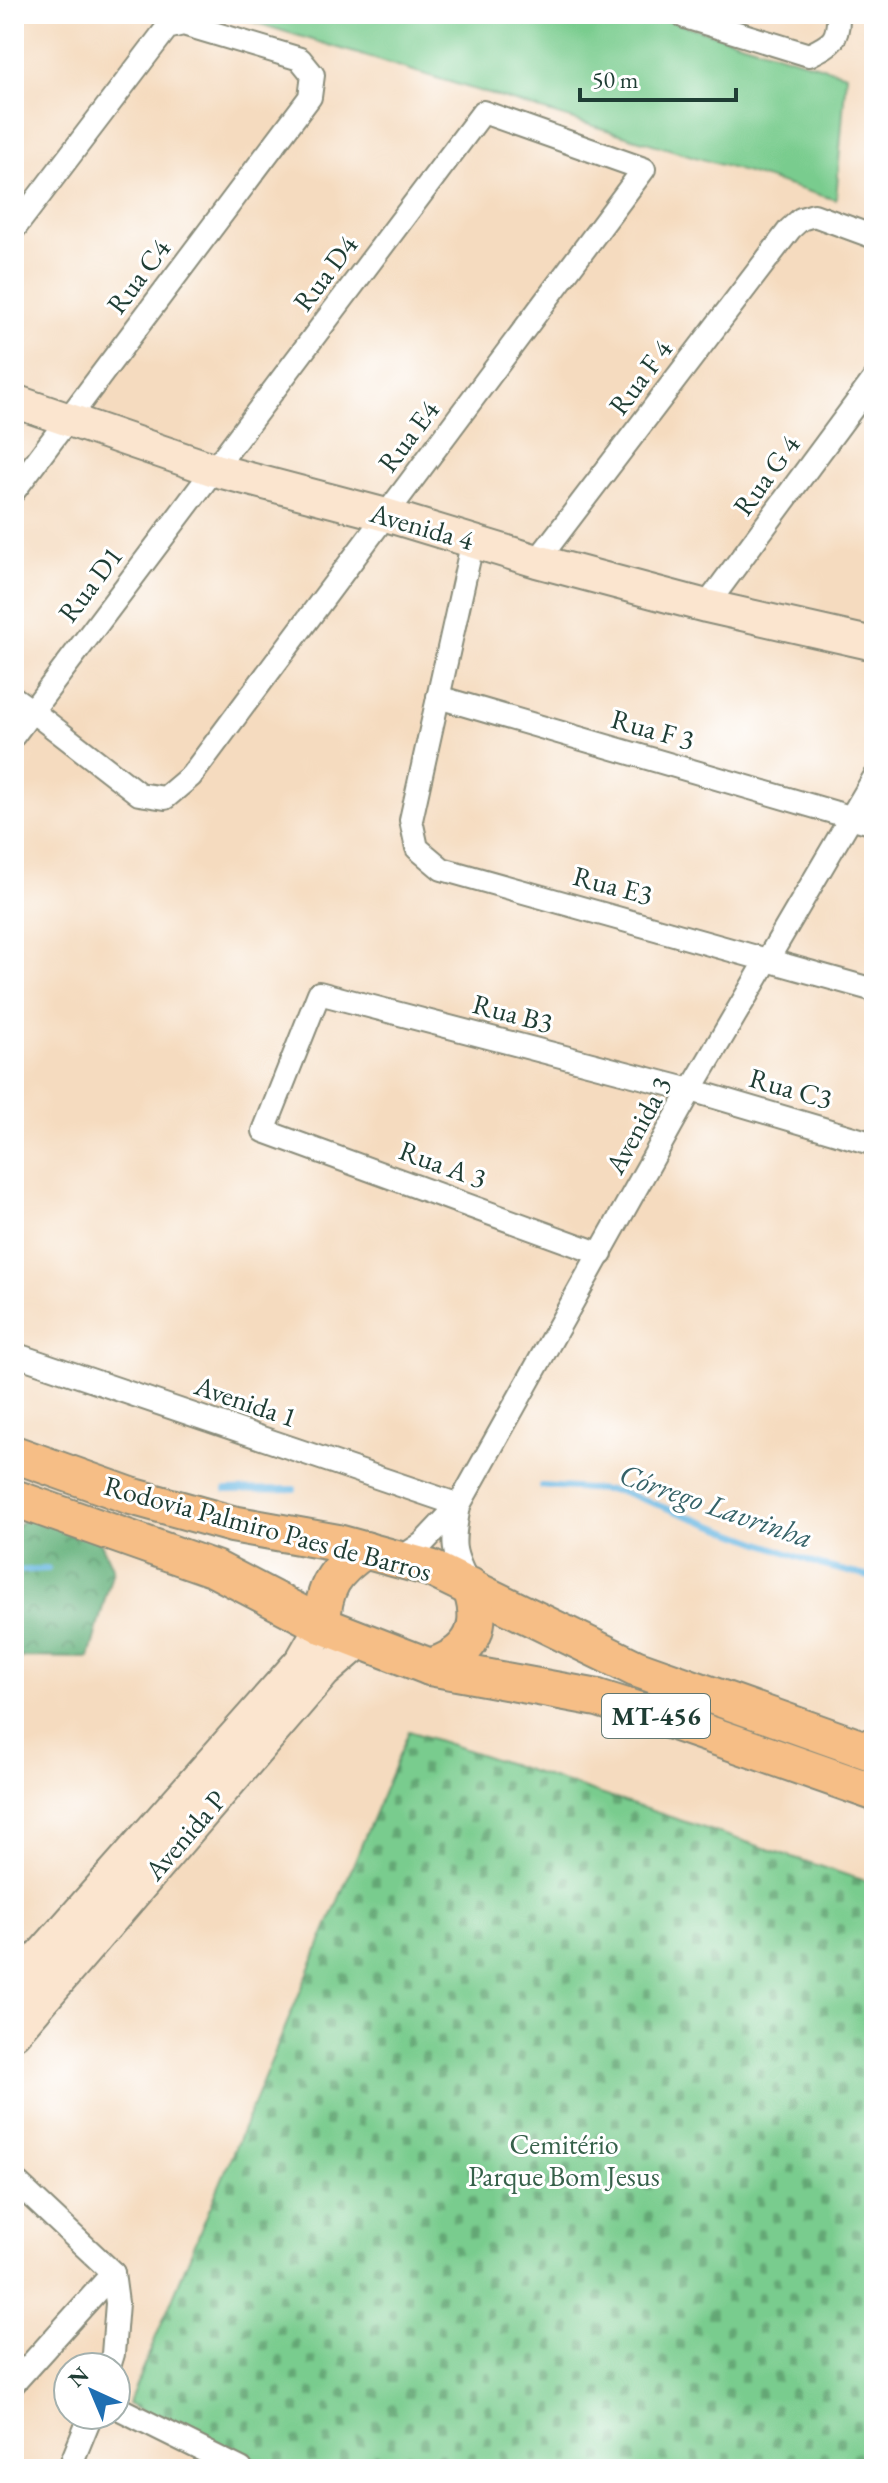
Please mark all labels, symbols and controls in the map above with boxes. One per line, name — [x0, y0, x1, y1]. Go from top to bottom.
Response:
scale bar — [580, 52, 736, 102]
text: 50 m — [592, 64, 639, 95]
street label: Rua D4 — [285, 227, 366, 318]
street label: Rua C4 — [98, 231, 178, 321]
street label: Rua F 4 — [600, 332, 680, 422]
street label: Rua E4 — [369, 392, 447, 479]
street label: Rua G 4 — [725, 427, 808, 522]
street label: Avenida 4 — [365, 494, 478, 558]
street label: Rua D1 — [50, 539, 130, 629]
street label: Rua F 3 — [607, 700, 699, 758]
street label: Rua E3 — [569, 857, 657, 913]
street label: Rua B3 — [469, 985, 557, 1041]
street label: Rua C3 — [745, 1059, 837, 1117]
street label: Avenida 3 — [596, 1070, 679, 1181]
street label: Rua A 3 — [395, 1132, 491, 1196]
street label: Avenida 1 — [189, 1366, 302, 1435]
water label: Córrego Lavrinha — [614, 1454, 818, 1557]
street label: Rodovia Palmiro Paes de Barros — [100, 1467, 436, 1589]
road number: MT-456 — [602, 1694, 710, 1738]
street label: Avenida P — [135, 1782, 234, 1888]
park label: Cemitério Parque Bom Jesus — [468, 2126, 660, 2194]
north arrow — [52, 2351, 132, 2431]
text: N — [62, 2360, 95, 2394]

